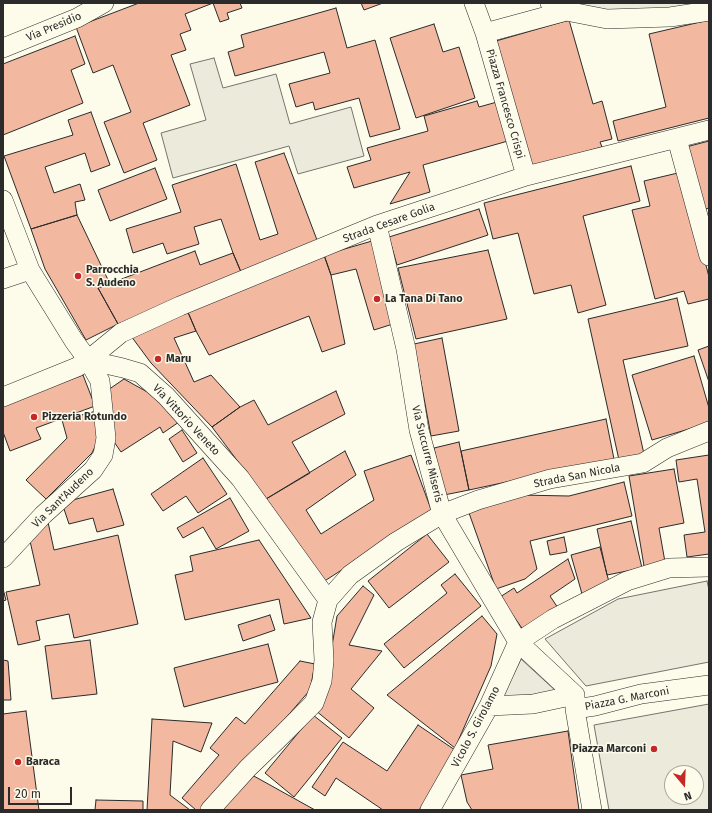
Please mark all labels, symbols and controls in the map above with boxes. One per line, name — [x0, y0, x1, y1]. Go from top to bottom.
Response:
street label: Via Presidio — [24, 9, 84, 45]
street label: Piazza Francesco Crispi — [483, 47, 527, 161]
street label: Strada Cesare Golia — [341, 200, 437, 246]
place label: Parrocchia S. Audeno — [86, 263, 139, 289]
marker: Parrocchia S. Audeno — [73, 271, 83, 281]
place label: La Tana Di Tano — [385, 292, 463, 306]
marker: La Tana Di Tano — [372, 294, 382, 304]
place label: Maru — [166, 352, 191, 366]
marker: Maru — [153, 354, 163, 364]
street label: Via Vittorio Veneto — [150, 382, 222, 458]
street label: Via Succurre Miseris — [409, 404, 445, 504]
place label: Pizzeria Rotundo — [42, 410, 127, 424]
marker: Pizzeria Rotundo — [29, 412, 39, 422]
street label: Strada San Nicola — [533, 461, 621, 491]
street label: Via Sant'Audeno — [29, 465, 97, 531]
street label: Vicolo S. Girolamo — [449, 684, 503, 770]
street label: Piazza G. Marconi — [584, 684, 670, 714]
place label: Piazza Marconi — [572, 742, 646, 756]
marker: Piazza Marconi — [649, 744, 659, 754]
place label: Baraca — [26, 755, 60, 769]
marker: Baraca — [13, 757, 23, 767]
north arrow — [664, 765, 704, 805]
scale bar — [10, 779, 74, 805]
text: 20 m — [15, 787, 41, 801]
text: N — [682, 789, 693, 803]

